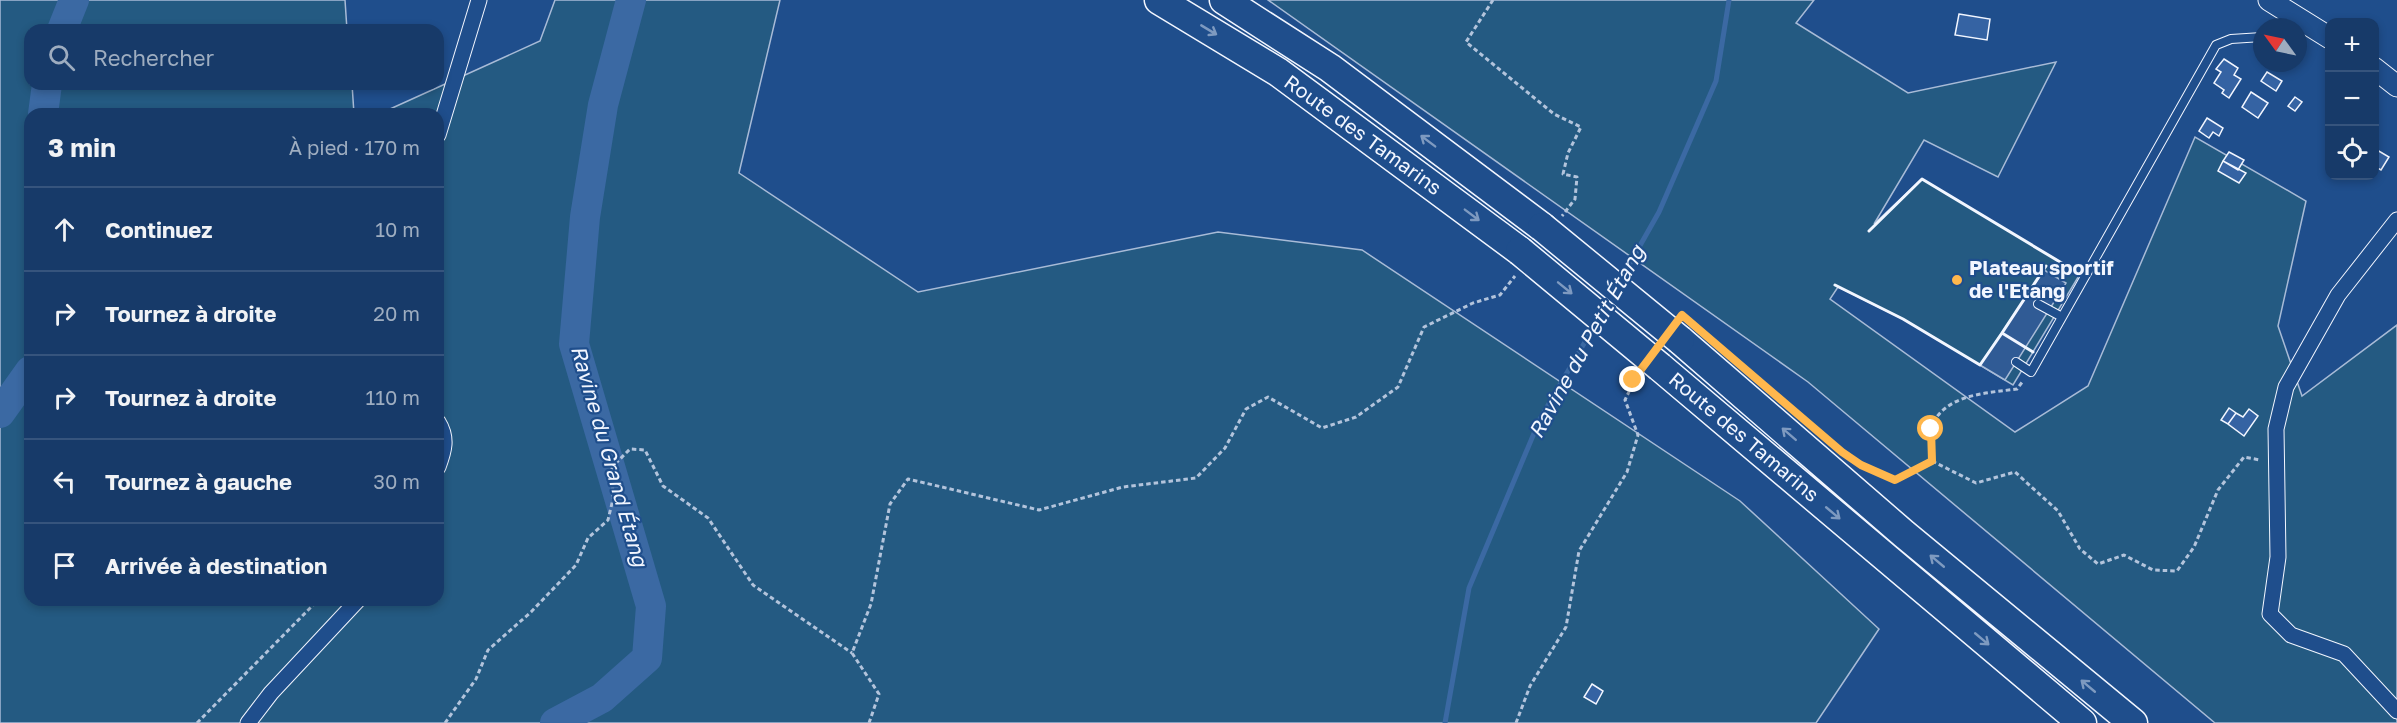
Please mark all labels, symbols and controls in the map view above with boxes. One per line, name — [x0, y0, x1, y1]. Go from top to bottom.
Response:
north arrow — [2253, 18, 2307, 72]
map controls — [2325, 18, 2379, 180]
button: + — [2325, 18, 2379, 72]
search box — [24, 24, 444, 90]
one-way arrow — [1200, 25, 1217, 37]
icon: search — [45, 41, 78, 74]
text: Rechercher — [93, 44, 214, 71]
street label: Route des Tamarins — [1280, 69, 1447, 199]
button: − — [2325, 72, 2379, 126]
button: locate — [2325, 126, 2379, 180]
text: 3 min — [48, 132, 116, 163]
text: À pied · 170 m — [289, 135, 420, 159]
one-way arrow — [1420, 135, 1436, 148]
one-way arrow — [1463, 208, 1479, 221]
icon: ahead — [48, 213, 81, 246]
text: Continuez — [105, 216, 212, 243]
text: 10 m — [375, 217, 420, 241]
water label: Ravine du Petit Étang — [1522, 239, 1651, 442]
place label: Plateau sportif de l'Etang — [1969, 255, 2114, 302]
marker: Plateau sportif de l'Etang — [1950, 273, 1964, 287]
one-way arrow — [1557, 282, 1573, 295]
icon: right — [48, 297, 81, 330]
text: Tournez à droite — [105, 300, 276, 327]
text: 20 m — [373, 301, 420, 325]
water label: Ravine du Grand Étang — [566, 342, 655, 571]
route end — [1619, 366, 1645, 392]
street label: Route des Tamarins — [1665, 366, 1825, 506]
icon: right — [48, 381, 81, 414]
text: Tournez à droite — [105, 384, 276, 411]
text: 110 m — [366, 385, 420, 409]
route start — [1917, 415, 1943, 441]
one-way arrow — [1782, 427, 1797, 441]
icon: left — [48, 465, 81, 498]
text: Tournez à gauche — [105, 468, 292, 495]
text: 30 m — [373, 469, 420, 493]
one-way arrow — [1825, 506, 1840, 520]
icon: arrive — [48, 549, 81, 582]
text: Arrivée à destination — [105, 552, 327, 579]
one-way arrow — [1930, 555, 1946, 568]
one-way arrow — [1974, 632, 1989, 646]
one-way arrow — [2080, 679, 2096, 692]

